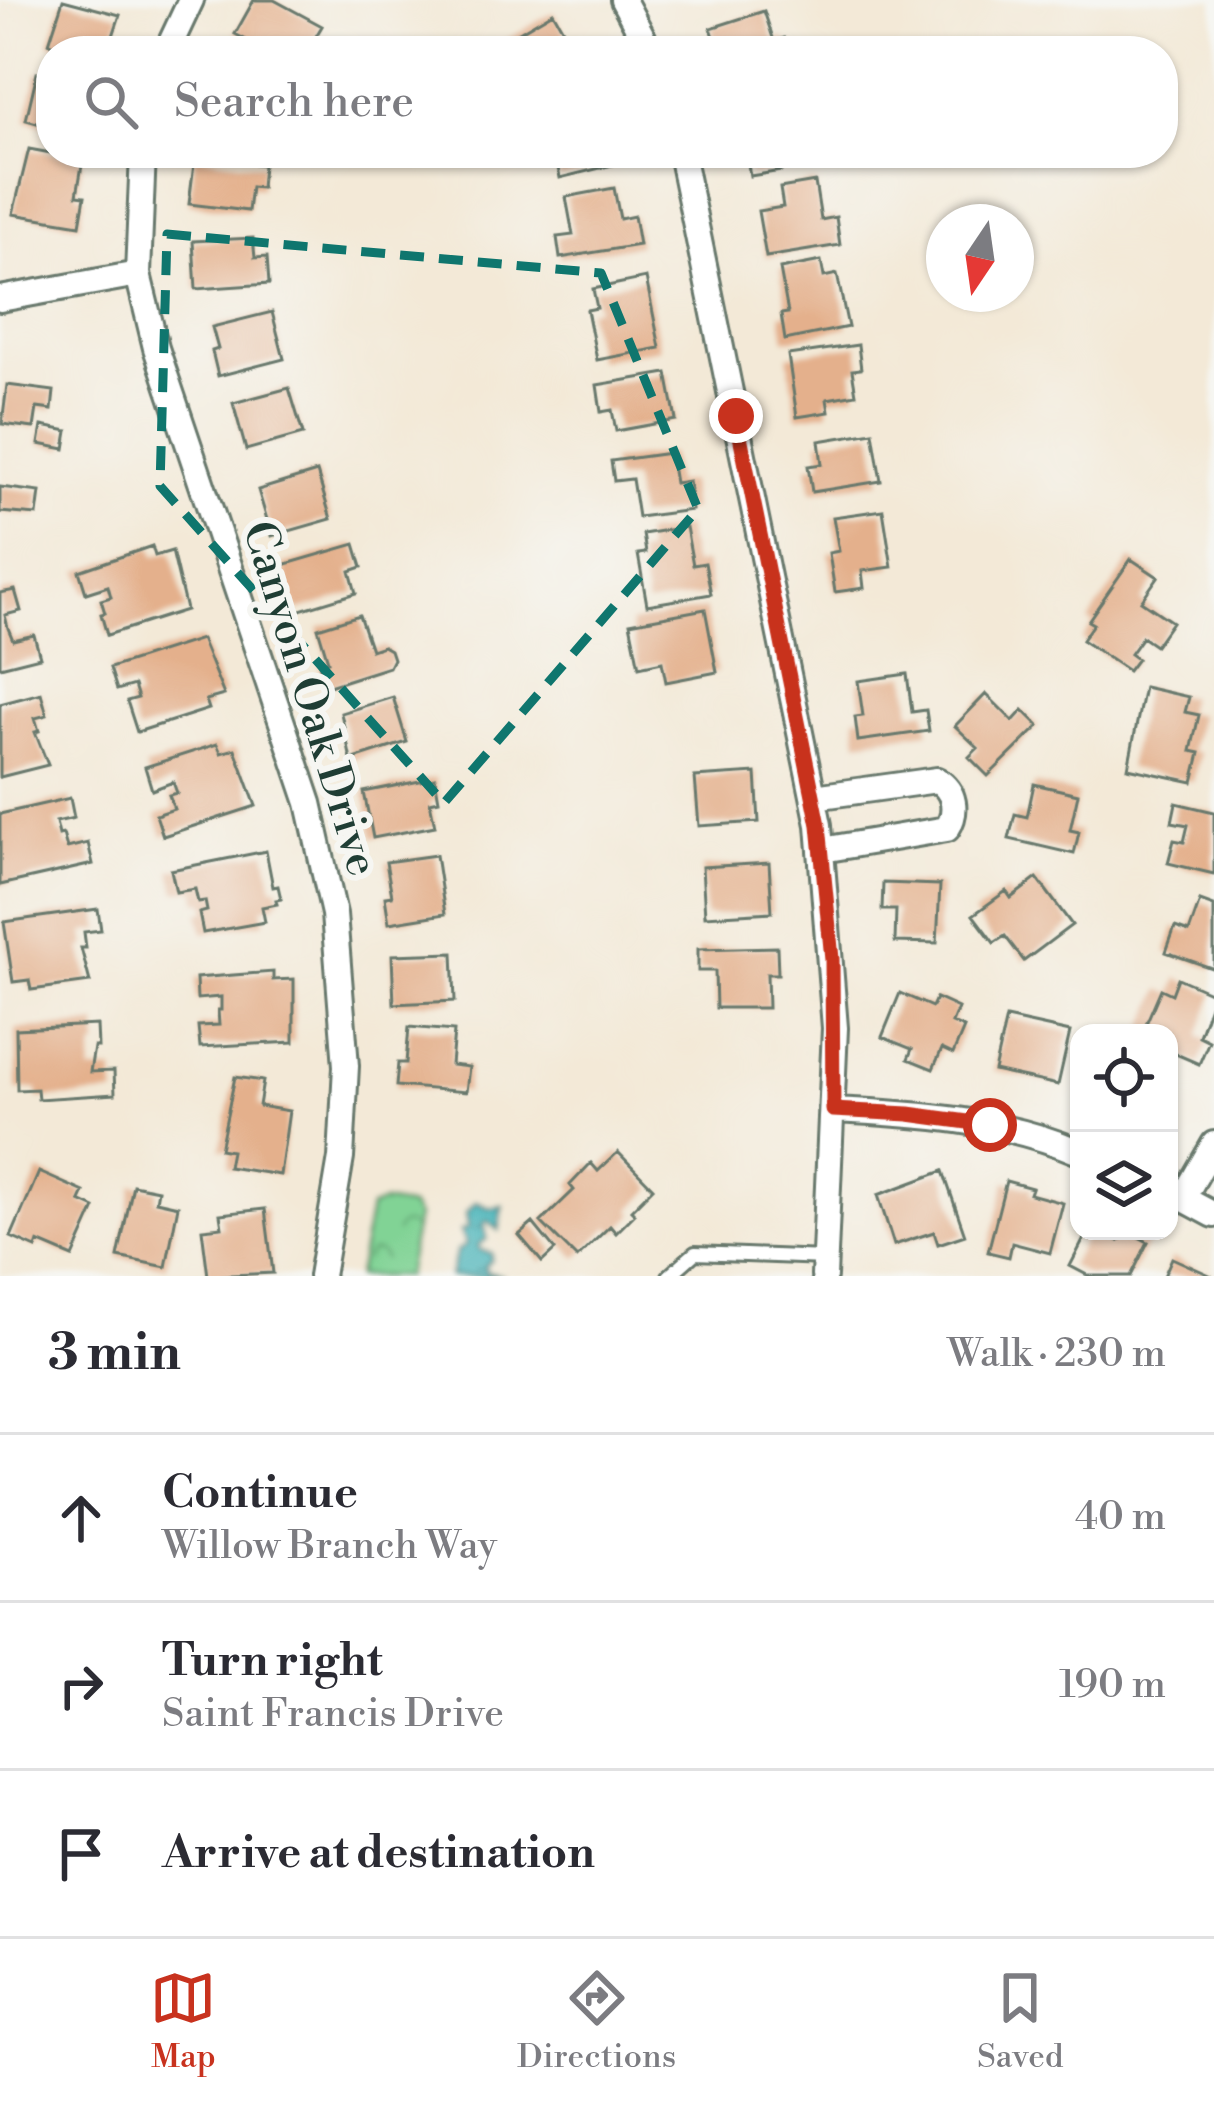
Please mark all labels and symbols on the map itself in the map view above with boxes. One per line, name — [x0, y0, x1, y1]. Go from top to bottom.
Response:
north arrow — [926, 204, 1034, 312]
route end — [709, 389, 763, 443]
street label: Canyon Oak Drive — [229, 515, 391, 883]
route start — [963, 1098, 1017, 1152]

